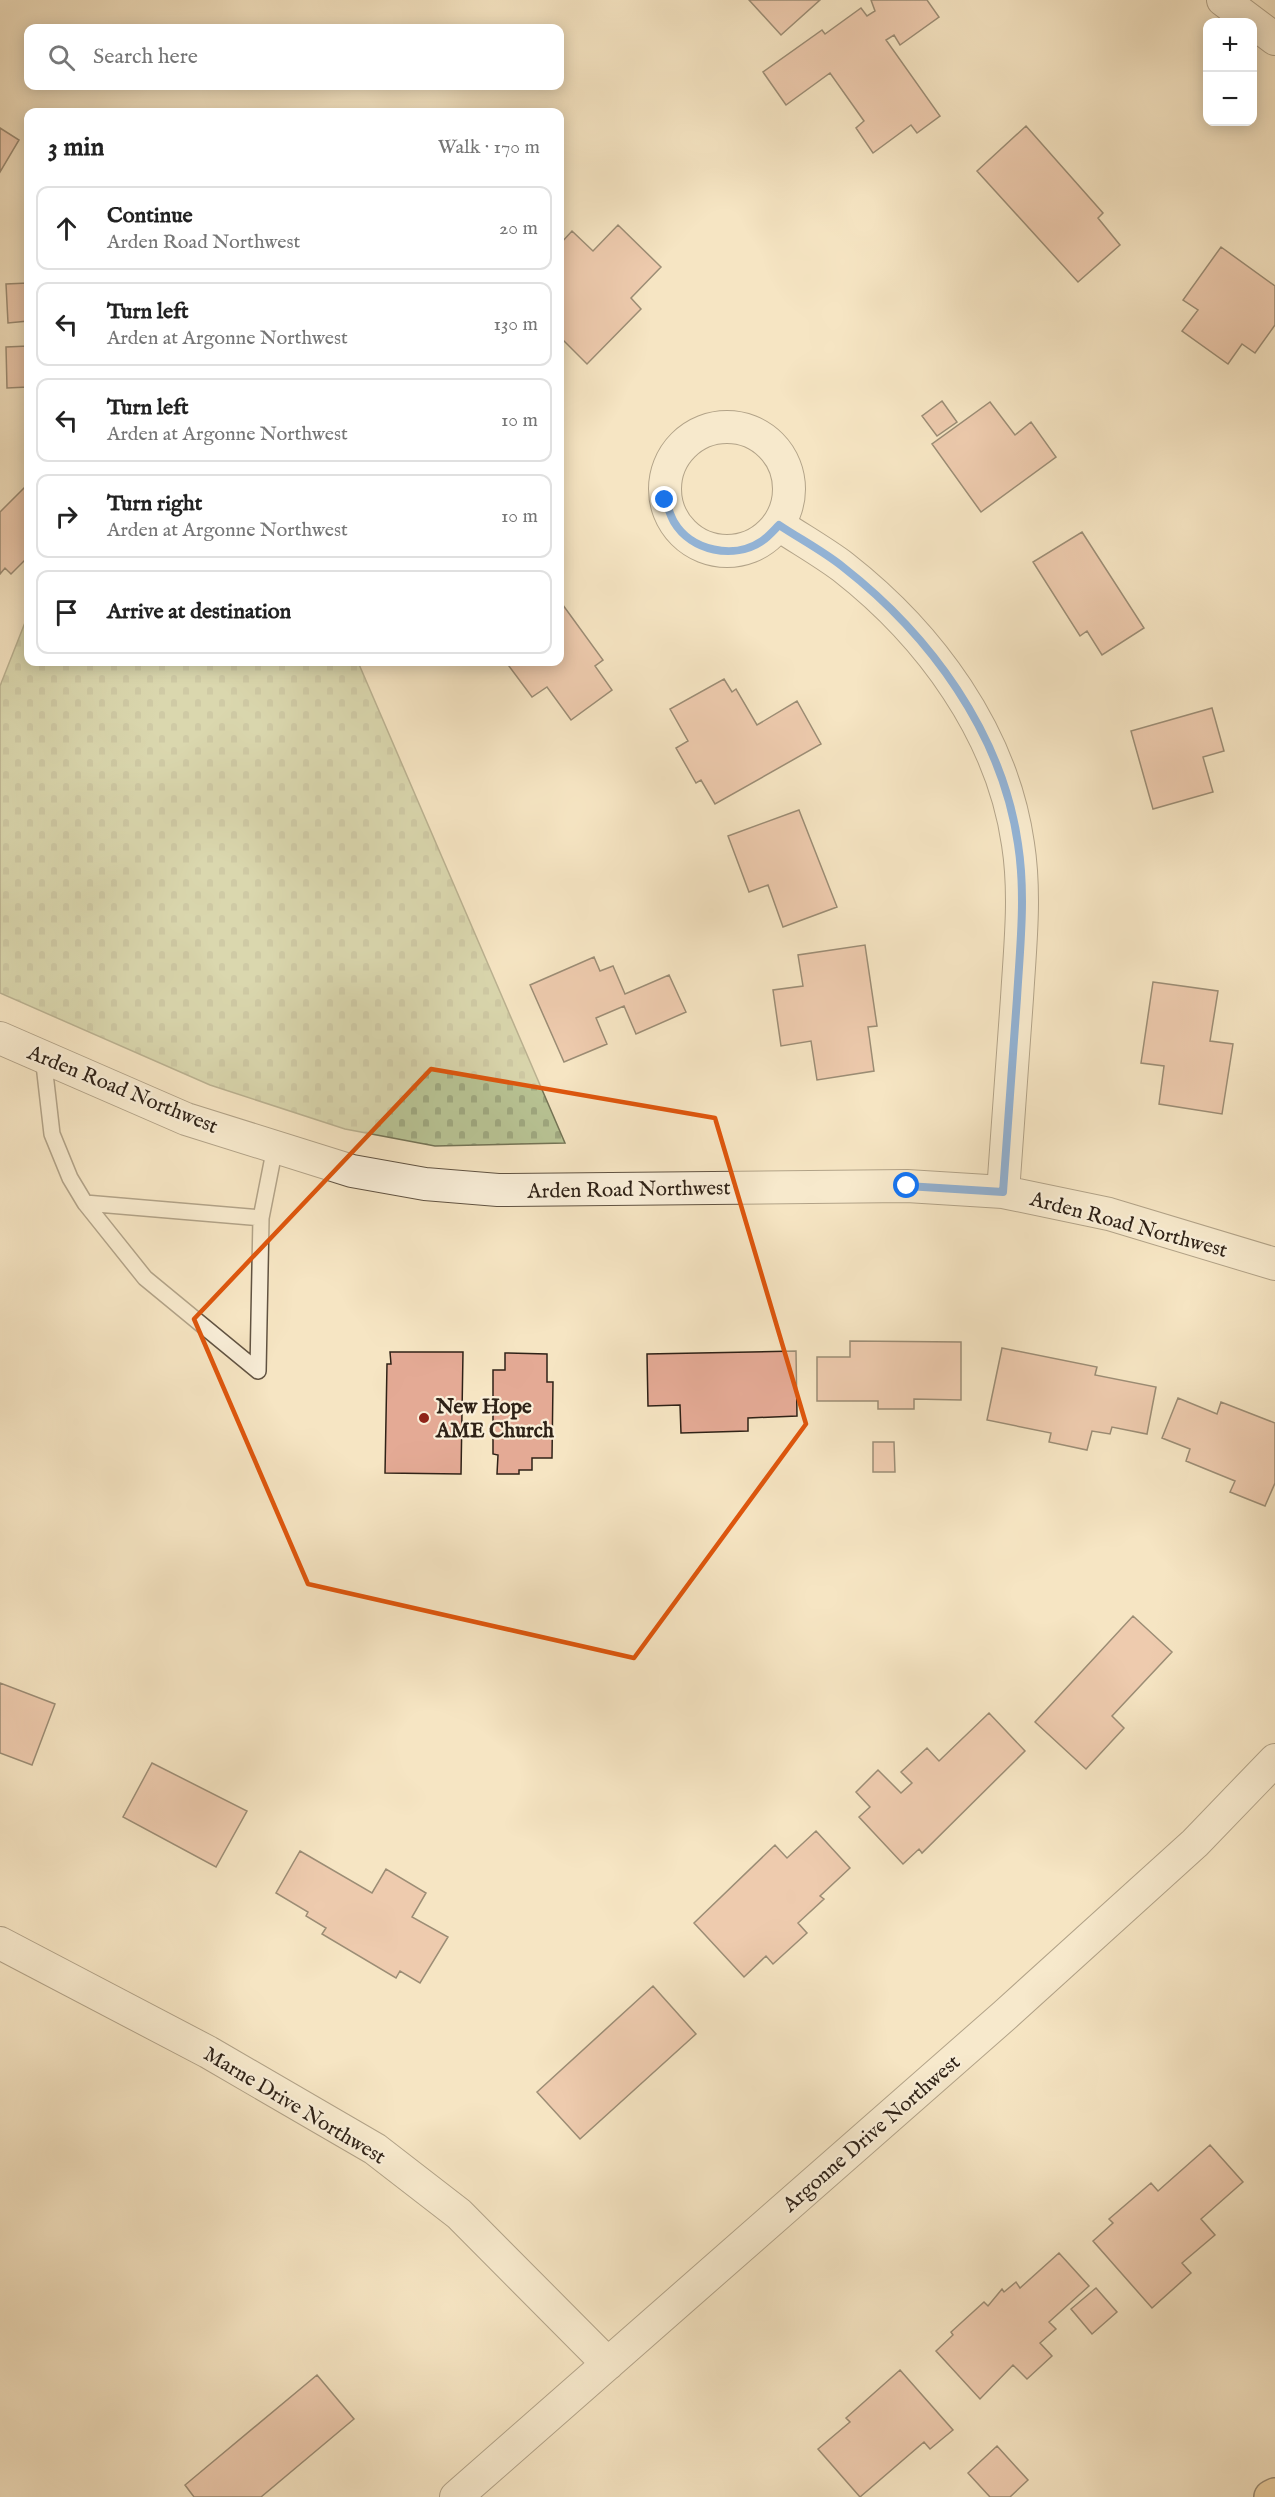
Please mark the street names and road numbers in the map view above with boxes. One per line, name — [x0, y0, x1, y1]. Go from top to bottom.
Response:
street label: Arden Road Northwest — [22, 1039, 222, 1141]
street label: Arden Road Northwest — [526, 1175, 731, 1206]
street label: Arden Road Northwest — [1026, 1186, 1230, 1265]
street label: Marne Drive Northwest — [198, 2041, 390, 2171]
street label: Argonne Drive Northwest — [777, 2049, 967, 2219]

